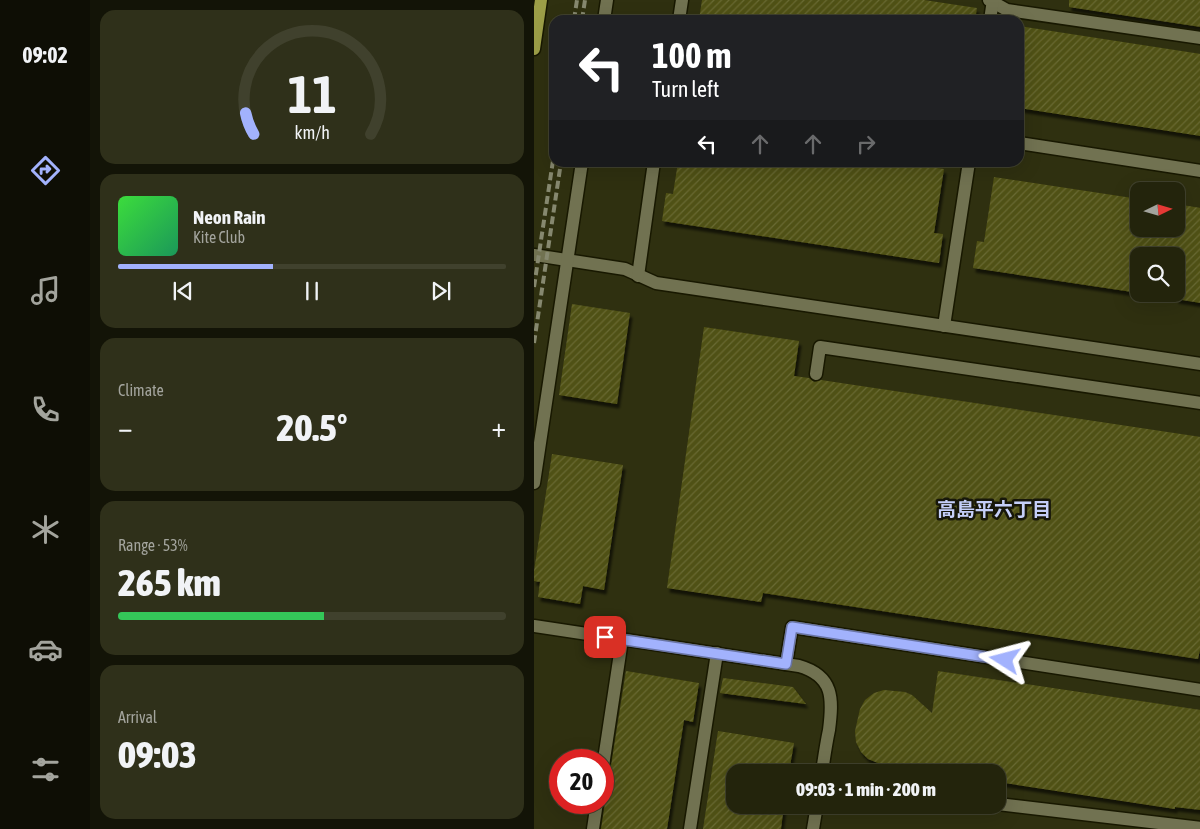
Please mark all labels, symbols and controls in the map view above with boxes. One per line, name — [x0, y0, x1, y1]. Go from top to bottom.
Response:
icon: left — [569, 35, 634, 100]
text: 100 m — [652, 35, 731, 75]
text: 09:02 — [22, 42, 68, 68]
text: 11 — [288, 64, 336, 124]
text: Turn left — [652, 76, 719, 102]
text: km/h — [294, 122, 330, 143]
icon: left — [693, 130, 721, 158]
icon: ahead — [746, 130, 774, 158]
icon: ahead — [799, 130, 827, 158]
icon: right — [852, 130, 880, 158]
icon: directions — [28, 153, 63, 188]
north arrow — [1130, 182, 1185, 238]
map controls — [1130, 182, 1185, 302]
text: Neon Rain — [193, 206, 265, 228]
text: Kite Club — [193, 228, 245, 246]
button: search — [1130, 247, 1185, 302]
icon: music — [28, 273, 63, 308]
icon: previous — [169, 277, 197, 305]
icon: pause — [298, 277, 326, 305]
icon: next — [427, 277, 455, 305]
text: Climate — [118, 381, 164, 399]
icon: phone — [28, 392, 63, 427]
text: 20.5° — [277, 406, 347, 449]
text: − — [118, 411, 133, 443]
text: + — [491, 411, 506, 443]
district label: 高島平六丁目 — [937, 498, 1051, 520]
icon: climate — [28, 512, 63, 547]
text: Range · 53% — [118, 536, 188, 554]
text: 265 km — [118, 561, 221, 604]
pin — [584, 616, 626, 658]
icon: arrive — [591, 623, 619, 651]
icon: car — [28, 632, 63, 667]
position arrow — [978, 633, 1030, 685]
text: Arrival — [118, 708, 157, 726]
text: 09:03 — [118, 733, 197, 776]
speed limit sign: 20 — [549, 749, 614, 814]
icon: filters — [28, 752, 63, 787]
text: 09:03 · 1 min · 200 m — [796, 778, 936, 800]

